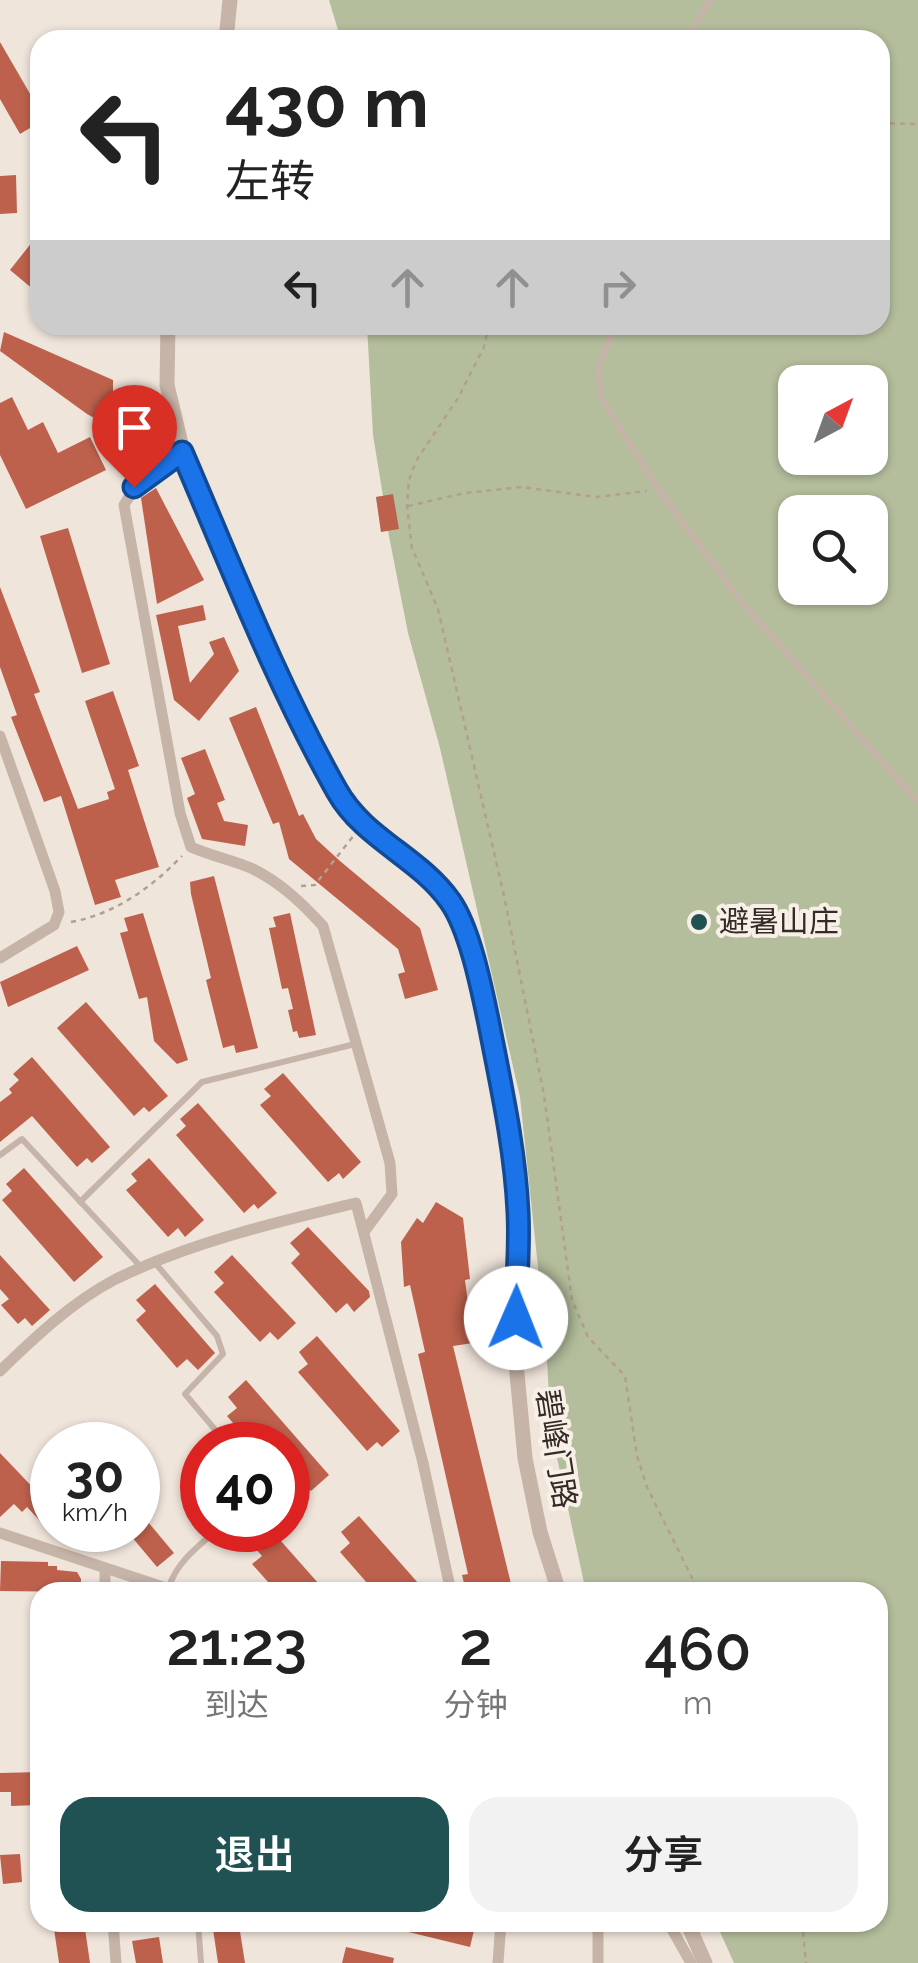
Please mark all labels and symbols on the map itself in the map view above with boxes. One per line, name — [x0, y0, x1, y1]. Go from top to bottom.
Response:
north arrow — [778, 365, 888, 475]
pin — [92, 385, 177, 488]
place label: 避暑山庄 — [719, 904, 839, 939]
marker: 避暑山庄 — [688, 911, 710, 933]
position arrow — [464, 1266, 568, 1370]
street label: 碧峰门路 — [530, 1387, 583, 1511]
speed limit sign: 40 — [180, 1422, 310, 1552]

